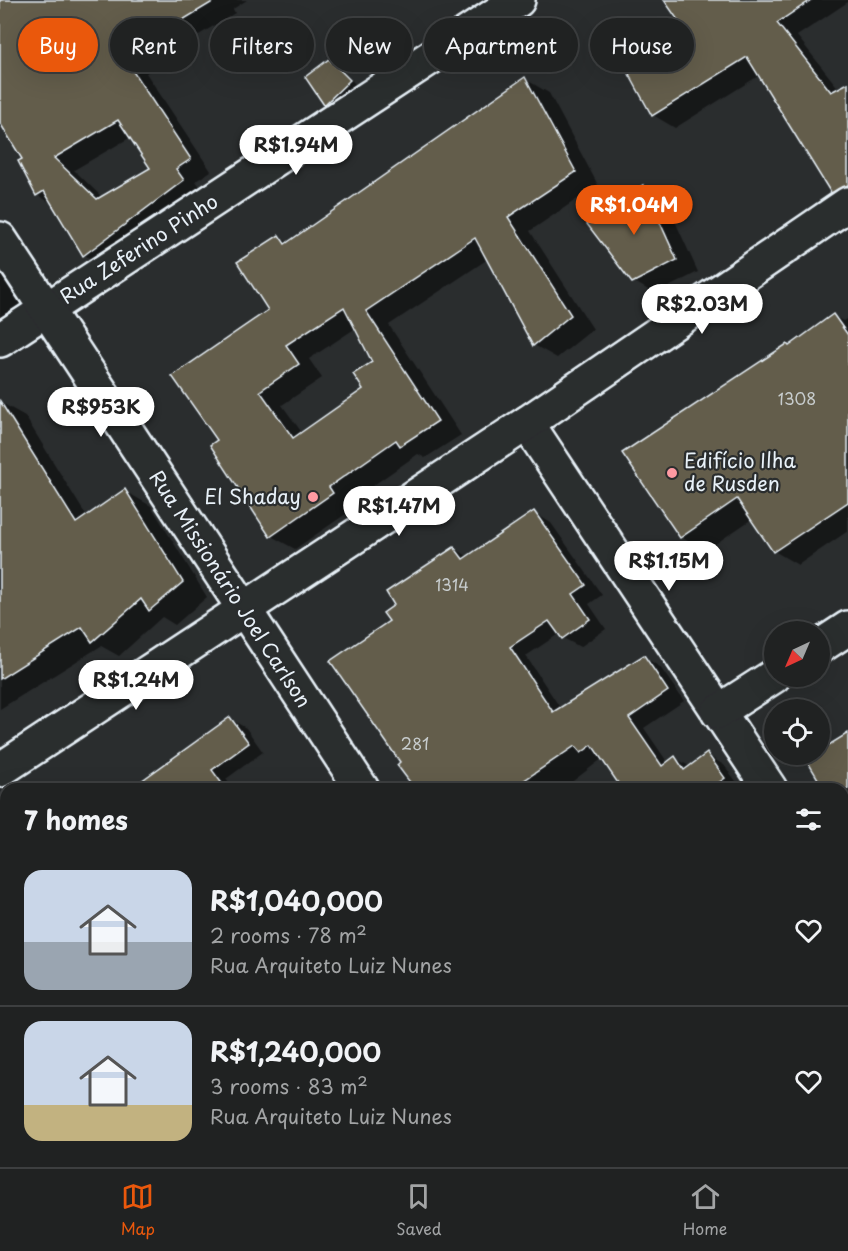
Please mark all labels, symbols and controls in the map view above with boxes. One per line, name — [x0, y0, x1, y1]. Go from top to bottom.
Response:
chip: Buy — [18, 18, 98, 72]
chip: Rent — [110, 18, 198, 72]
chip: Filters — [210, 18, 314, 72]
chip: New — [326, 18, 412, 72]
chip: Apartment — [424, 18, 578, 72]
chip: House — [590, 18, 694, 72]
pin: R$1.94M — [241, 125, 351, 176]
text: R$1.94M — [253, 129, 339, 159]
pin: R$1.04M — [579, 185, 689, 236]
street label: Rua Zeferino Pinho — [53, 186, 223, 311]
text: R$1.04M — [590, 189, 678, 219]
pin: R$2.03M — [647, 284, 757, 335]
text: R$2.03M — [656, 288, 748, 318]
house number: 1308 — [778, 386, 816, 410]
pin: R$953K — [52, 387, 150, 438]
text: R$953K — [61, 391, 141, 421]
place label: Edifício Ilha de Rusden — [684, 445, 796, 498]
street label: Rua Missionário Joel Carlson — [143, 464, 319, 713]
marker: Edifício Ilha de Rusden — [665, 466, 679, 480]
place label: El Shaday — [204, 481, 301, 511]
pin: R$1.47M — [344, 486, 454, 537]
marker: El Shaday — [306, 490, 320, 504]
text: R$1.47M — [357, 490, 441, 520]
pin: R$1.15M — [614, 541, 724, 592]
text: R$1.15M — [628, 545, 710, 575]
house number: 1314 — [435, 572, 469, 596]
north arrow — [764, 621, 830, 687]
map controls — [764, 621, 830, 765]
pin: R$1.24M — [81, 660, 191, 711]
text: R$1.24M — [93, 664, 180, 694]
button: locate — [764, 699, 830, 765]
house number: 281 — [401, 731, 429, 755]
text: 7 homes — [24, 800, 128, 839]
icon: filters — [792, 803, 825, 836]
text: R$1,040,000 — [210, 881, 383, 920]
icon: home — [72, 894, 144, 966]
icon: heart — [792, 914, 825, 947]
text: 2 rooms · 78 m² — [210, 920, 367, 950]
text: Rua Arquiteto Luiz Nunes — [210, 950, 452, 980]
text: R$1,240,000 — [210, 1032, 381, 1071]
icon: home — [72, 1045, 144, 1117]
icon: heart — [792, 1065, 825, 1098]
text: 3 rooms · 83 m² — [210, 1071, 368, 1101]
text: Rua Arquiteto Luiz Nunes — [210, 1101, 452, 1131]
tab: Map — [121, 1180, 155, 1240]
tab: Saved — [396, 1180, 442, 1240]
tab: Home — [683, 1180, 727, 1240]

